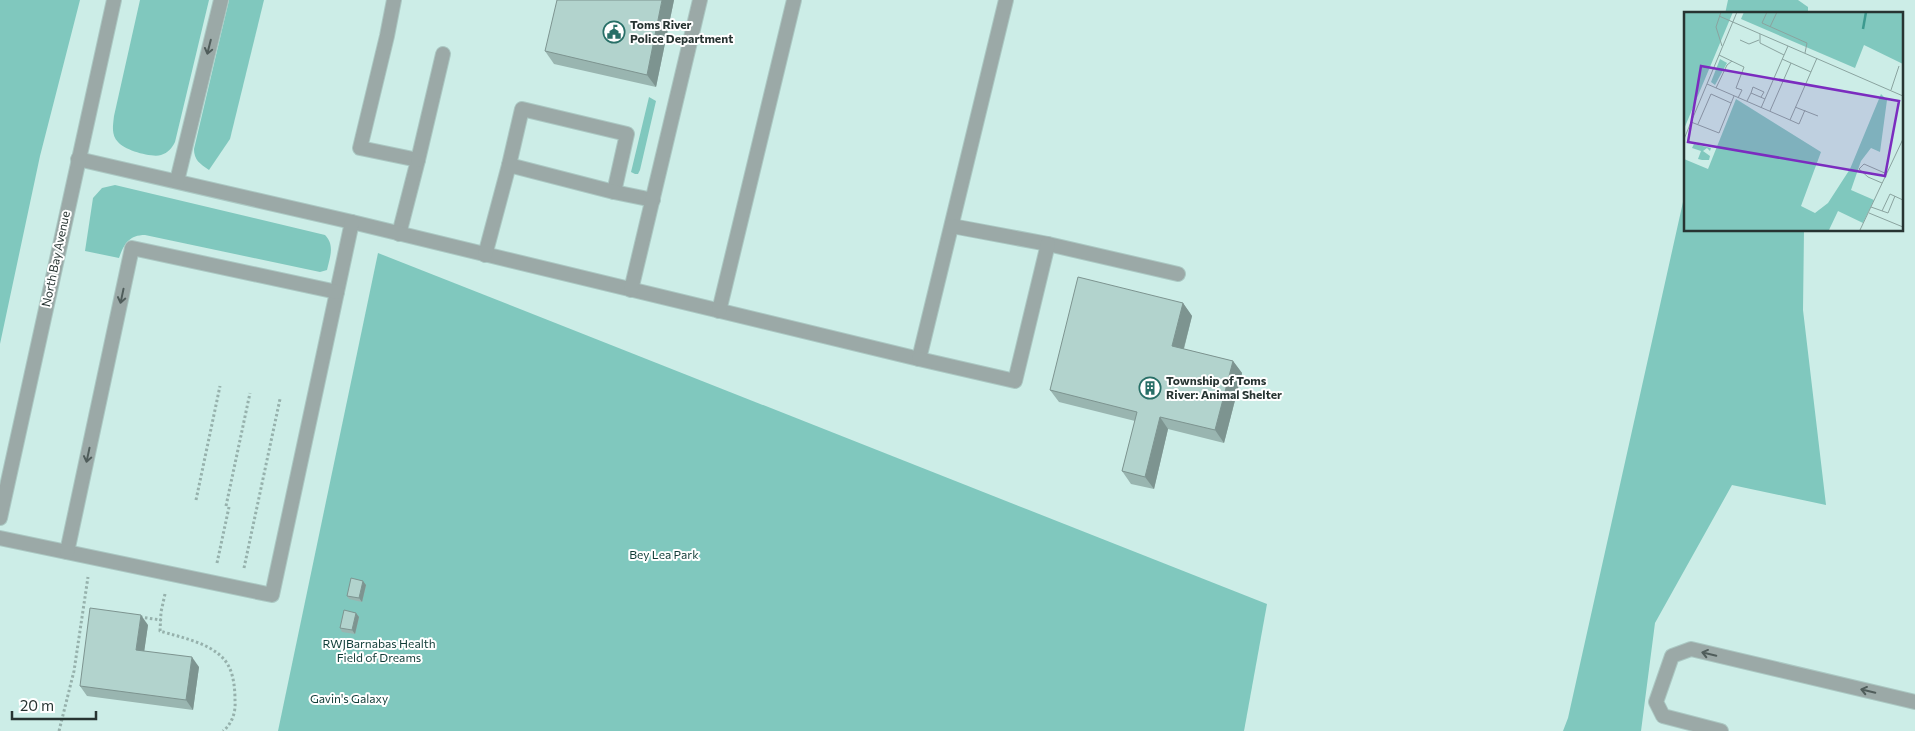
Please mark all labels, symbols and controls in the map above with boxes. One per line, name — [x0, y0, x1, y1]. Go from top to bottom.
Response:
inset map — [1684, 12, 1902, 231]
place label: Toms River Police Department — [630, 17, 733, 45]
public building icon: Toms River Police Department — [602, 20, 626, 44]
one-way arrow — [204, 39, 213, 55]
street label: North Bay Avenue — [38, 210, 72, 308]
one-way arrow — [117, 288, 126, 304]
place label: Township of Toms River: Animal Shelter — [1166, 373, 1282, 401]
building icon: Township of Toms River: Animal Shelter — [1138, 376, 1162, 400]
one-way arrow — [83, 447, 92, 463]
park label: Bey Lea Park — [629, 547, 699, 561]
park label: RWJBarnabas Health Field of Dreams — [322, 636, 436, 664]
one-way arrow — [1702, 649, 1718, 658]
one-way arrow — [1860, 686, 1876, 695]
scale bar — [12, 688, 96, 720]
park label: Gavin's Galaxy — [310, 691, 388, 705]
text: 20 m — [20, 696, 54, 714]

